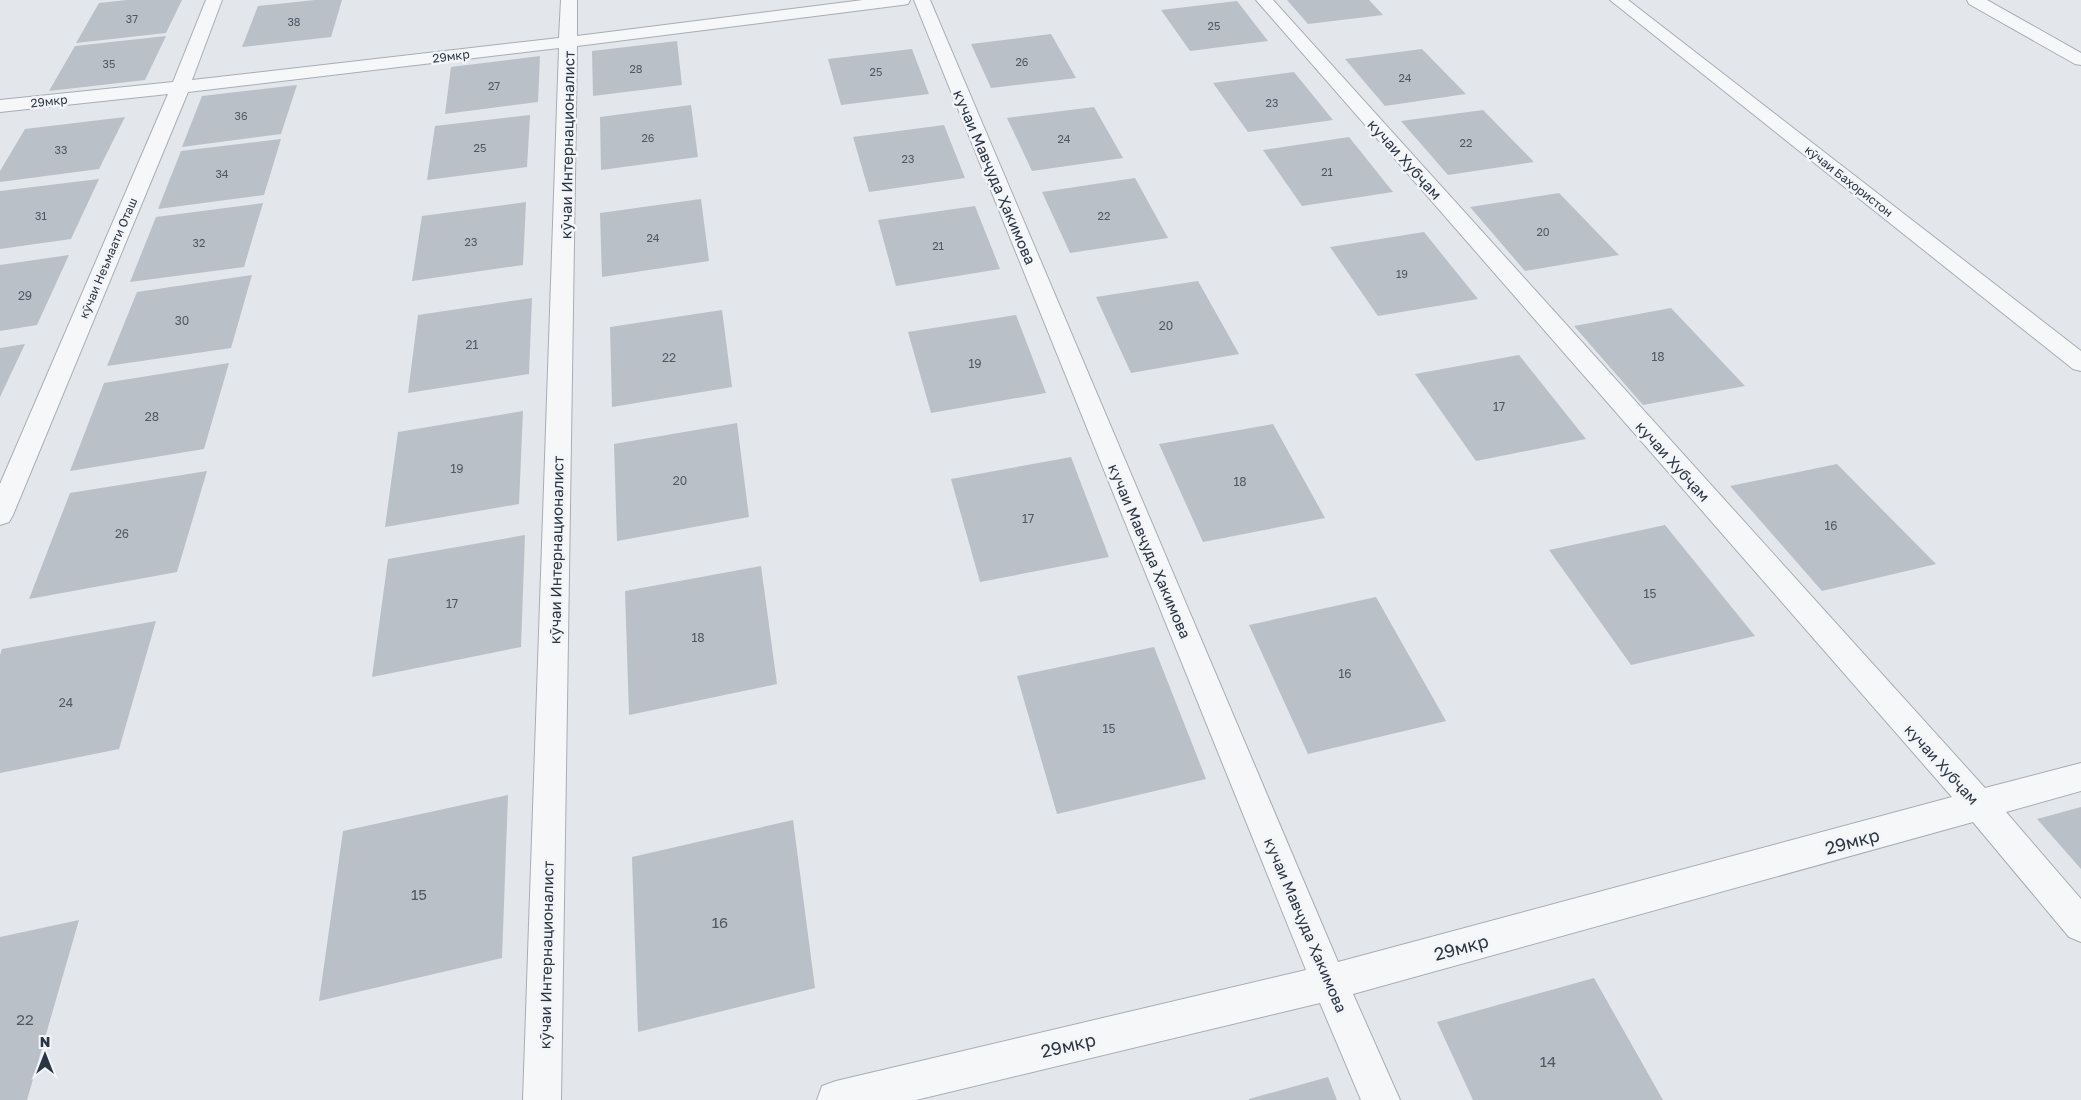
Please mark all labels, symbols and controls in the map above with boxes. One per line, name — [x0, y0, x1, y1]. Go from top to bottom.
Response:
house number: 37 — [126, 12, 138, 25]
house number: 38 — [287, 15, 301, 28]
house number: 25 — [1208, 19, 1220, 32]
street label: 29мкр — [432, 46, 470, 66]
street label: кӯчаи Интернационалист — [556, 50, 578, 239]
house number: 26 — [1015, 55, 1029, 68]
house number: 35 — [103, 57, 115, 70]
house number: 28 — [629, 62, 643, 75]
house number: 25 — [870, 65, 882, 78]
house number: 24 — [1398, 71, 1412, 84]
house number: 27 — [488, 79, 500, 92]
street label: кучаи Мавҷуда Ҳакимова — [950, 87, 1040, 267]
street label: 29мкр — [30, 92, 68, 110]
house number: 23 — [1266, 96, 1278, 109]
house number: 36 — [234, 109, 248, 122]
street label: кучаи Хубҷам — [1364, 115, 1446, 203]
house number: 26 — [641, 131, 655, 144]
house number: 24 — [1057, 132, 1071, 145]
house number: 22 — [1460, 136, 1472, 149]
house number: 25 — [474, 141, 486, 154]
street label: кӯчаи Баҳористон — [1802, 142, 1896, 220]
house number: 33 — [55, 143, 67, 156]
house number: 23 — [902, 152, 914, 165]
house number: 21 — [1321, 165, 1333, 178]
house number: 34 — [215, 167, 229, 180]
street label: кӯчаи Неъмаати Оташ — [76, 195, 140, 321]
house number: 31 — [35, 209, 47, 222]
house number: 22 — [1098, 209, 1110, 222]
house number: 20 — [1536, 225, 1550, 238]
house number: 24 — [646, 231, 660, 244]
house number: 23 — [465, 235, 477, 248]
house number: 32 — [193, 236, 205, 249]
house number: 21 — [932, 239, 944, 252]
house number: 19 — [1396, 267, 1408, 280]
house number: 29 — [18, 288, 32, 303]
house number: 30 — [175, 313, 189, 328]
house number: 20 — [1159, 318, 1173, 333]
house number: 21 — [466, 337, 479, 352]
house number: 18 — [1651, 349, 1665, 364]
house number: 22 — [662, 350, 676, 365]
house number: 19 — [968, 356, 982, 371]
house number: 17 — [1493, 399, 1505, 414]
house number: 28 — [145, 409, 159, 424]
street label: кучаи Хубҷам — [1632, 417, 1714, 505]
street label: кӯчаи Интернационалист — [545, 455, 567, 644]
house number: 19 — [450, 461, 464, 476]
street label: кучаи Мавҷуда Ҳакимова — [1105, 461, 1195, 641]
house number: 20 — [673, 473, 687, 488]
house number: 18 — [1233, 474, 1247, 489]
house number: 17 — [1022, 511, 1034, 526]
house number: 16 — [1824, 518, 1838, 533]
house number: 26 — [115, 526, 129, 541]
house number: 15 — [1644, 586, 1656, 601]
house number: 17 — [446, 596, 458, 611]
house number: 18 — [691, 630, 705, 645]
house number: 16 — [1338, 666, 1352, 681]
house number: 24 — [59, 695, 73, 710]
street label: кучаи Хубҷам — [1901, 720, 1983, 808]
house number: 15 — [1103, 721, 1115, 736]
street label: 29мкр — [1822, 823, 1882, 859]
street label: кучаи Мавҷуда Ҳакимова — [1261, 835, 1351, 1015]
street label: кӯчаи Интернационалист — [535, 860, 557, 1049]
house number: 15 — [411, 885, 427, 903]
house number: 16 — [712, 913, 728, 931]
street label: 29мкр — [1431, 929, 1491, 965]
house number: 22 — [16, 1010, 34, 1028]
street label: 29мкр — [1038, 1028, 1098, 1062]
north arrow — [20, 1030, 70, 1080]
text: N — [40, 1033, 50, 1050]
house number: 14 — [1540, 1052, 1556, 1070]

